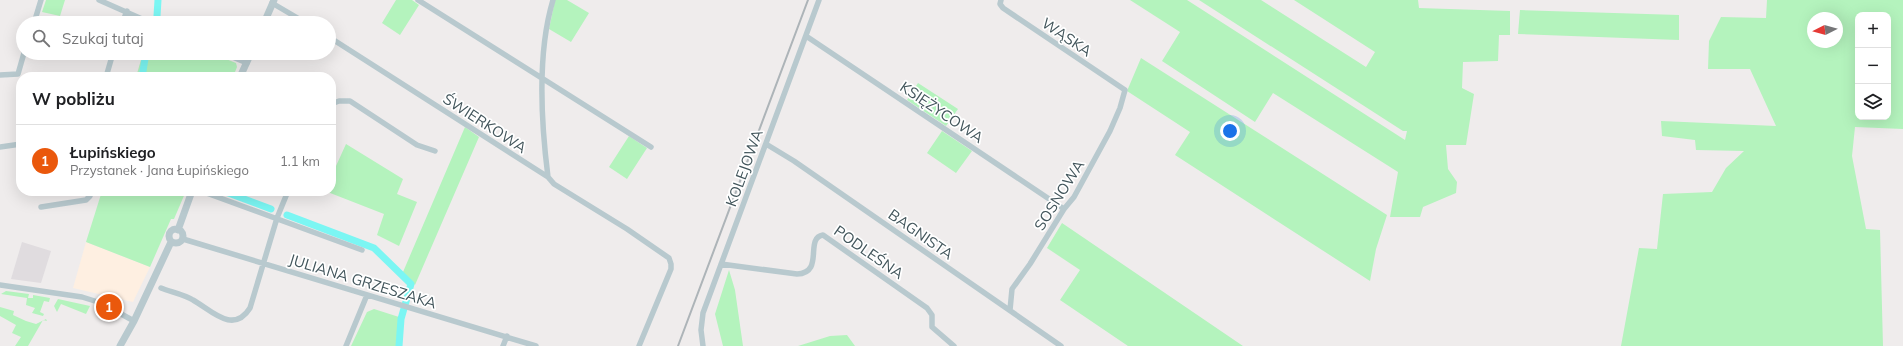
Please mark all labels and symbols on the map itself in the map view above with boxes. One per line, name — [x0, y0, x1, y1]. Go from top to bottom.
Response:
north arrow — [1807, 12, 1843, 48]
street label: WĄSKA — [1038, 13, 1096, 61]
street label: KSIĘŻYCOWA — [897, 77, 987, 147]
street label: ŚWIERKOWA — [439, 89, 531, 157]
your location — [1220, 121, 1240, 141]
street label: KOLEJOWA — [721, 127, 767, 209]
street label: SOSNOWA — [1030, 156, 1088, 234]
street label: BAGNISTA — [885, 205, 957, 263]
street label: PODLEŚNA — [830, 221, 908, 283]
street label: JULIANA GRZESZAKA — [287, 250, 439, 312]
pin: 1 — [96, 292, 122, 322]

